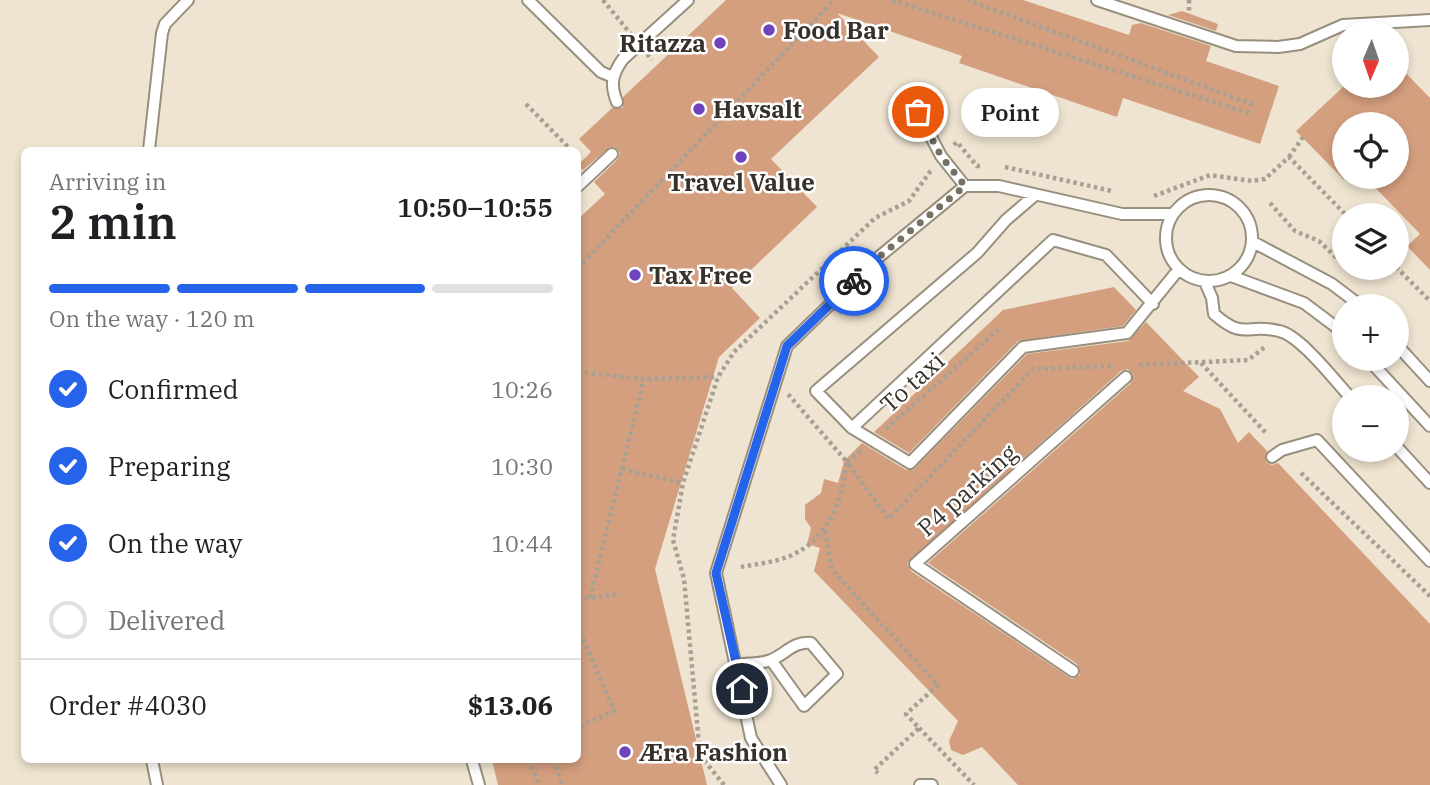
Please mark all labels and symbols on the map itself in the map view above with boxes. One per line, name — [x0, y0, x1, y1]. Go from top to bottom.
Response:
place label: Food Bar — [783, 14, 889, 46]
north arrow — [1332, 21, 1409, 98]
marker: Food Bar — [761, 22, 777, 38]
place label: Ritazza — [619, 27, 706, 59]
marker: Ritazza — [712, 35, 728, 51]
pin — [888, 82, 948, 142]
callout: Point — [960, 88, 1058, 136]
place label: Havsalt — [713, 93, 802, 125]
marker: Havsalt — [691, 101, 707, 117]
marker: Travel Value — [733, 149, 749, 165]
place label: Travel Value — [667, 166, 815, 198]
courier — [819, 246, 889, 316]
place label: Tax Free — [649, 259, 752, 291]
marker: Tax Free — [627, 267, 643, 283]
street label: To taxi — [873, 345, 951, 419]
street label: P4 parking — [910, 437, 1024, 543]
pin — [712, 659, 772, 719]
place label: Æra Fashion — [639, 736, 788, 768]
marker: Æra Fashion — [617, 744, 633, 760]

